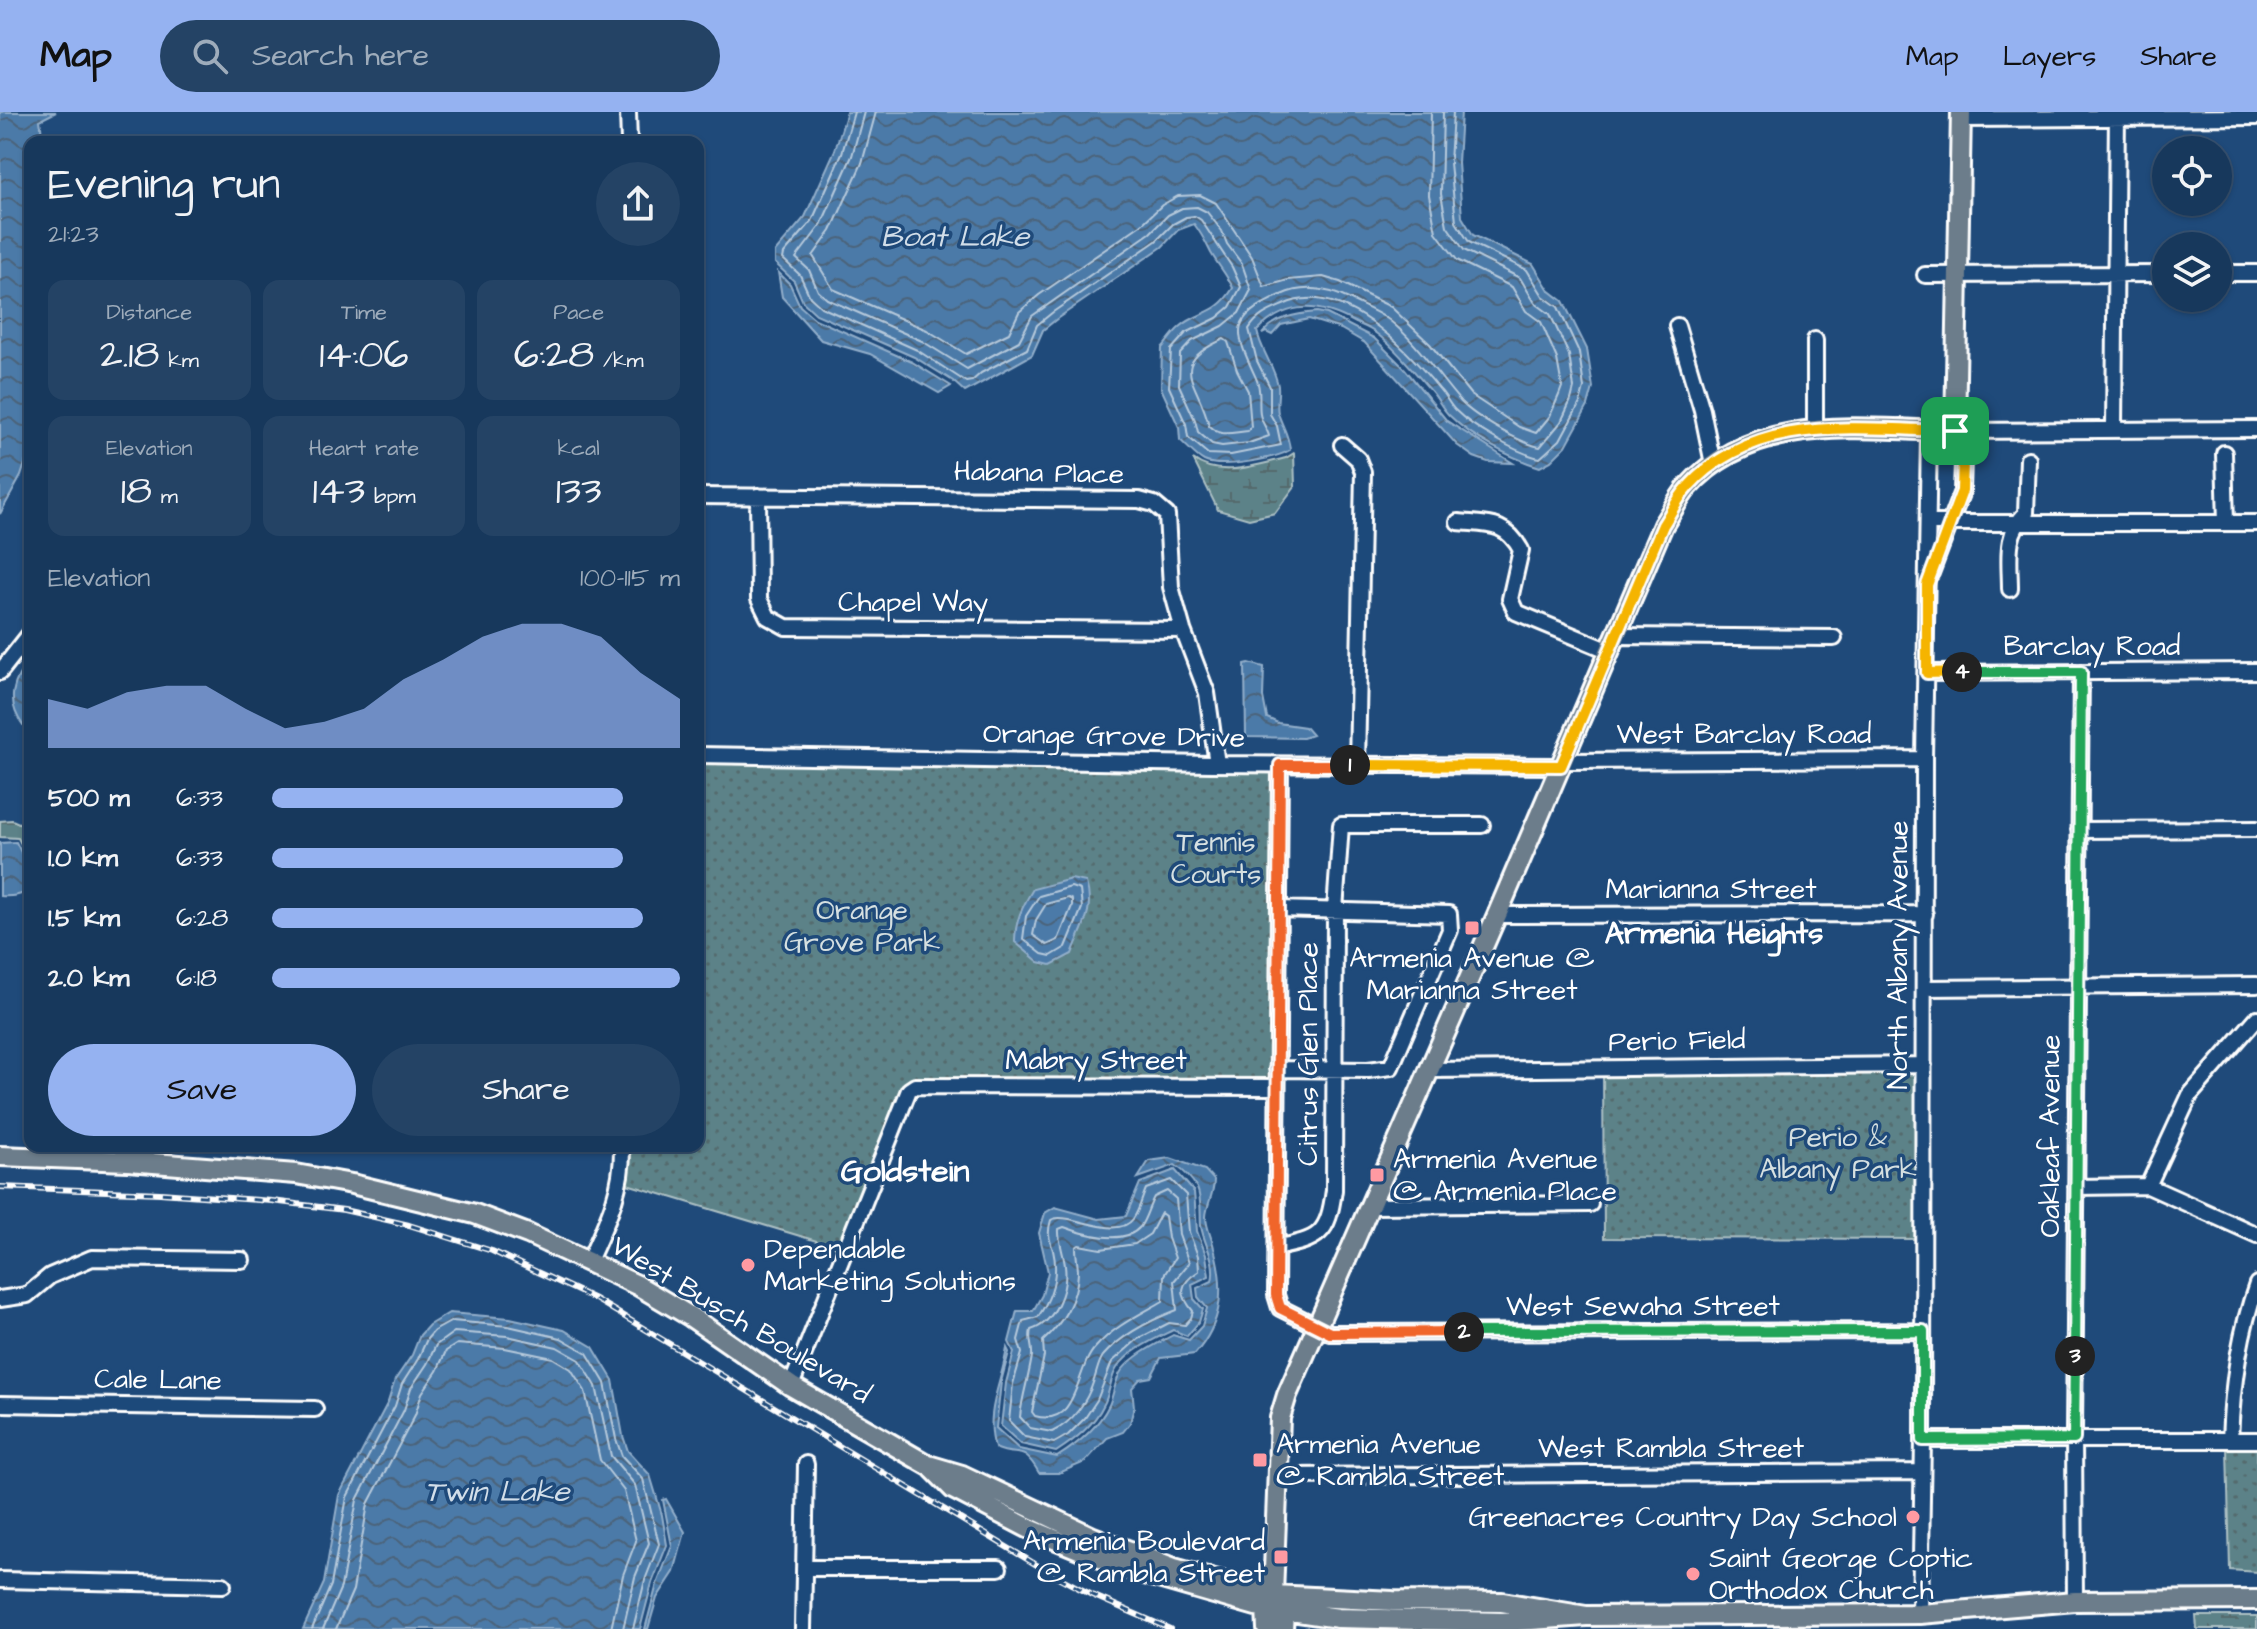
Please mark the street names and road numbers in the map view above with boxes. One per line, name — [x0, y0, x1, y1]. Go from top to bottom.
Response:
street label: Habana Place — [954, 452, 1124, 494]
street label: Chapel Way — [838, 583, 988, 624]
street label: Barclay Road — [2004, 627, 2180, 668]
street label: Orange Grove Drive — [983, 714, 1245, 759]
street label: West Barclay Road — [1617, 715, 1871, 756]
street label: North Albany Avenue — [1879, 820, 1920, 1090]
street label: Marianna Street — [1605, 870, 1817, 909]
street label: Citrus Glen Place — [1289, 942, 1328, 1166]
street label: Perio Field — [1608, 1020, 1746, 1062]
street label: Oakleaf Avenue — [2031, 1035, 2070, 1237]
street label: Mabry Street — [1005, 1041, 1187, 1082]
street label: West Busch Boulevard — [604, 1227, 878, 1413]
street label: West Sewaha Street — [1506, 1287, 1781, 1326]
street label: Cale Lane — [94, 1359, 222, 1401]
street label: West Rambla Street — [1538, 1429, 1805, 1468]

